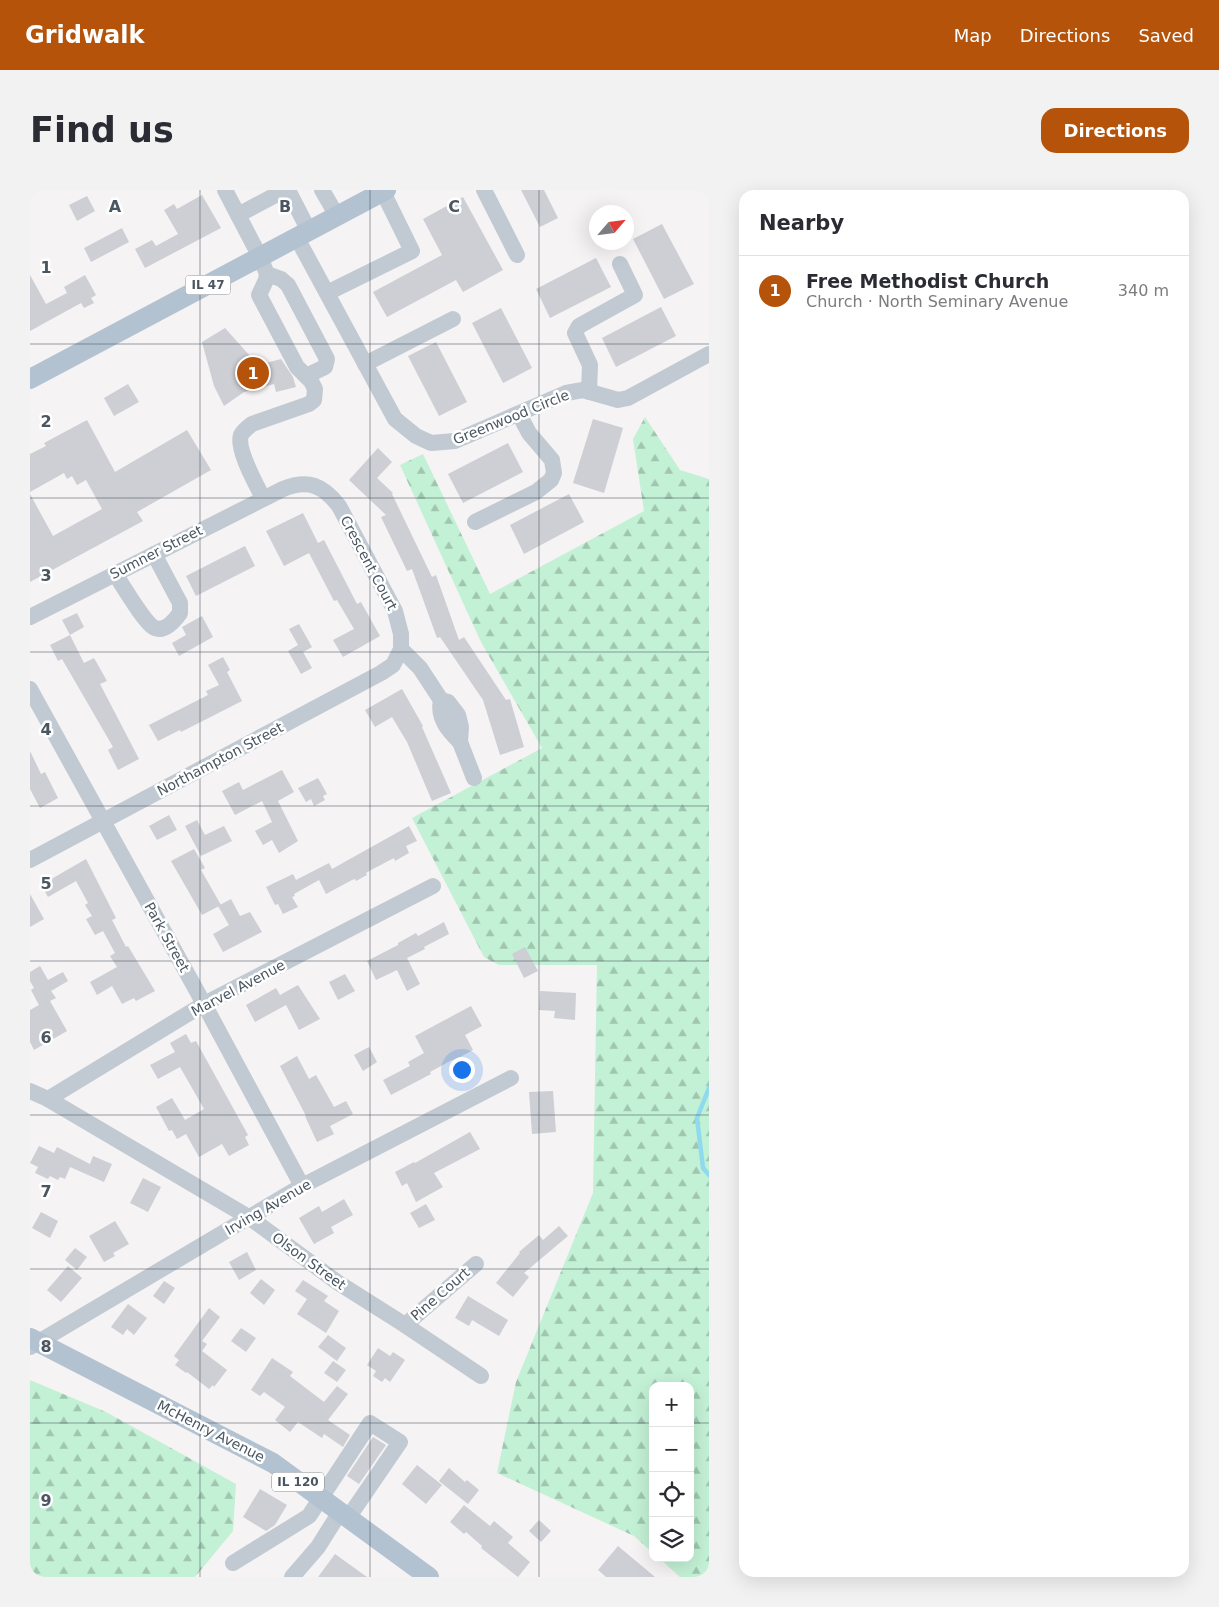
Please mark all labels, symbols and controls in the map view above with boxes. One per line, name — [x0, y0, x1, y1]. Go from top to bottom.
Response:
text: Gridwalk — [25, 21, 145, 49]
text: Map — [954, 25, 992, 46]
text: Directions — [1020, 25, 1110, 46]
text: Saved — [1138, 25, 1194, 46]
button: Directions — [1041, 108, 1189, 153]
text: Find us — [30, 110, 174, 150]
text: A — [109, 197, 122, 216]
text: B — [279, 197, 291, 216]
text: C — [448, 197, 460, 216]
north arrow — [589, 205, 634, 250]
text: Nearby — [759, 211, 844, 235]
text: 1 — [40, 258, 52, 277]
text: Free Methodist Church — [806, 270, 1049, 292]
road number: IL 47 — [186, 276, 230, 294]
text: 1 — [769, 281, 781, 300]
text: 340 m — [1118, 281, 1169, 300]
text: Church · North Seminary Avenue — [806, 292, 1068, 311]
pin: 1 — [237, 354, 269, 392]
street label: Greenwood Circle — [451, 386, 571, 448]
text: 2 — [40, 412, 52, 431]
street label: Crescent Court — [337, 513, 401, 613]
street label: Sumner Street — [107, 522, 205, 582]
text: 3 — [40, 566, 52, 585]
street label: Northampton Street — [154, 719, 286, 799]
text: 4 — [40, 720, 52, 739]
text: 5 — [40, 874, 52, 893]
street label: Park Street — [141, 899, 193, 975]
street label: Marvel Avenue — [188, 957, 288, 1019]
text: 6 — [40, 1028, 52, 1047]
your location — [449, 1057, 475, 1083]
street label: Irving Avenue — [222, 1176, 314, 1238]
text: 7 — [40, 1182, 52, 1201]
street label: Olson Street — [269, 1229, 349, 1293]
street label: Pine Court — [407, 1264, 473, 1324]
text: 8 — [40, 1337, 52, 1356]
map controls — [649, 1382, 694, 1562]
button: + — [649, 1382, 694, 1427]
street label: McHenry Avenue — [155, 1397, 267, 1465]
button: − — [649, 1427, 694, 1472]
road number: IL 120 — [272, 1472, 324, 1491]
button: locate — [649, 1472, 694, 1517]
text: 9 — [40, 1491, 52, 1510]
button: layers — [649, 1517, 694, 1562]

